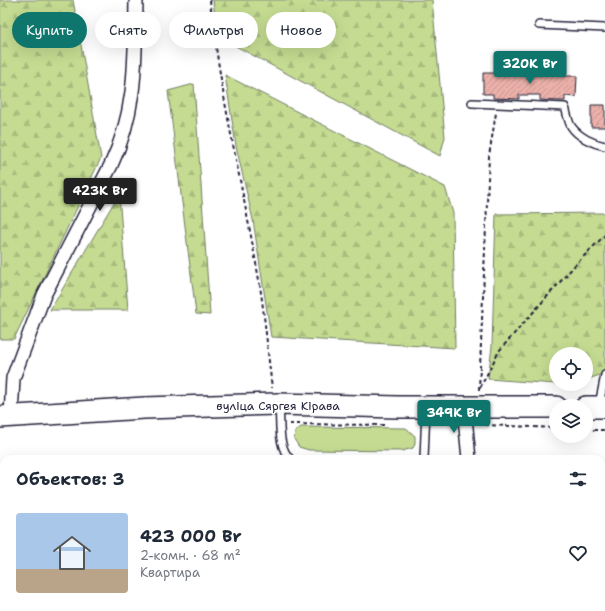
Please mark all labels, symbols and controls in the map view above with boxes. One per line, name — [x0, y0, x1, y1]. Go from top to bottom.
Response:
chip: Купить — [12, 12, 87, 48]
chip: Снять — [95, 12, 161, 48]
chip: Фильтры — [169, 12, 258, 48]
chip: Новое — [266, 12, 336, 48]
pin: 320K Br — [493, 51, 567, 85]
text: 320K Br — [503, 55, 557, 72]
pin: 423K Br — [63, 178, 137, 212]
text: 423K Br — [73, 182, 127, 199]
map controls — [549, 347, 593, 443]
button: locate — [549, 347, 593, 391]
street label: вуліца Сяргея Кірава — [216, 398, 340, 414]
button: layers — [549, 399, 593, 443]
pin: 349K Br — [417, 400, 491, 434]
text: 349K Br — [426, 404, 482, 421]
text: Объектов: 3 — [16, 468, 125, 490]
icon: filters — [567, 468, 589, 490]
text: 423 000 Br — [140, 525, 242, 547]
icon: home — [48, 529, 96, 577]
icon: heart — [567, 542, 589, 564]
text: 2-комн. · 68 m² — [140, 547, 241, 564]
text: Квартира — [140, 564, 200, 581]

